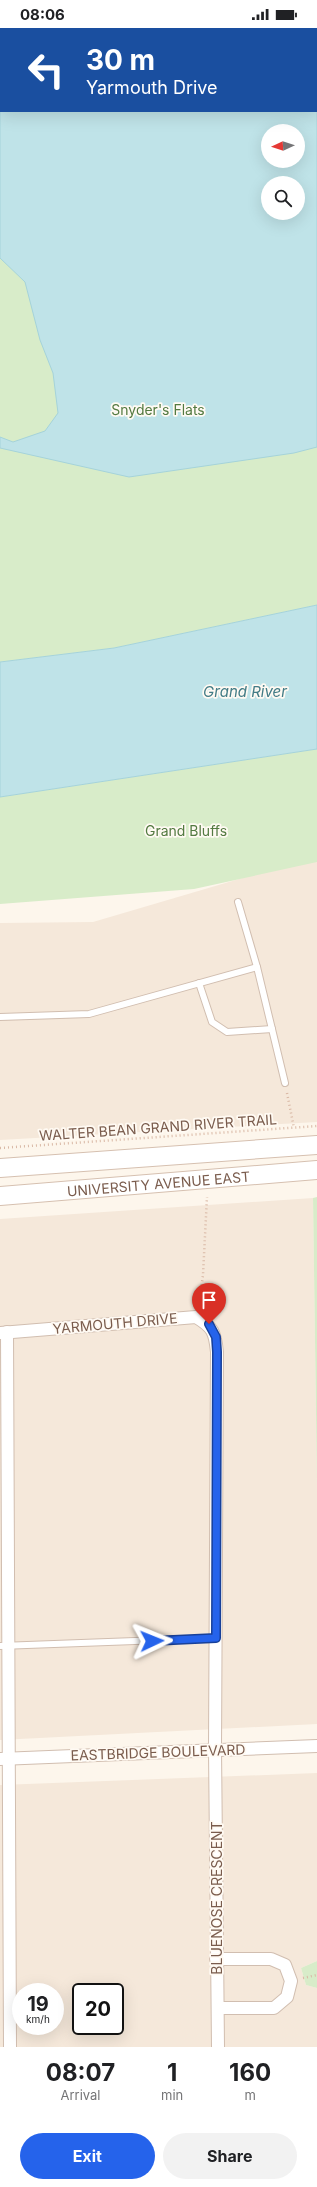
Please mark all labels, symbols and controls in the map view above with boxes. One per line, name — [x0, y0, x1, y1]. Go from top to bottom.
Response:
text: 08:06 — [20, 5, 65, 24]
text: 30 m — [86, 43, 155, 77]
icon: left — [20, 44, 72, 96]
text: Yarmouth Drive — [86, 77, 218, 98]
north arrow — [261, 124, 305, 168]
map controls — [261, 124, 305, 220]
button: search — [261, 176, 305, 220]
park label: Snyder's Flats — [111, 401, 205, 418]
water label: Grand River — [203, 682, 287, 701]
park label: Grand Bluffs — [145, 822, 227, 839]
street label: WALTER BEAN GRAND RIVER TRAIL — [39, 1110, 277, 1144]
street label: UNIVERSITY AVENUE EAST — [66, 1167, 251, 1199]
pin — [192, 1283, 226, 1324]
icon: arrive — [198, 1289, 220, 1311]
street label: YARMOUTH DRIVE — [52, 1309, 178, 1337]
position arrow — [131, 1620, 173, 1662]
street label: EASTBRIDGE BOULEVARD — [70, 1740, 246, 1764]
street label: BLUENOSE CRESCENT — [208, 1821, 225, 1975]
speed limit sign: 20 — [72, 1983, 124, 2035]
text: 19 — [27, 1992, 49, 2016]
text: km/h — [26, 2013, 50, 2025]
text: 08:07 — [46, 2058, 115, 2087]
text: 1 — [167, 2058, 177, 2087]
text: 160 — [229, 2058, 271, 2087]
text: Arrival — [61, 2087, 101, 2103]
text: min — [161, 2087, 183, 2103]
text: m — [244, 2087, 256, 2103]
button: Exit — [20, 2133, 155, 2179]
button: Share — [163, 2133, 297, 2179]

